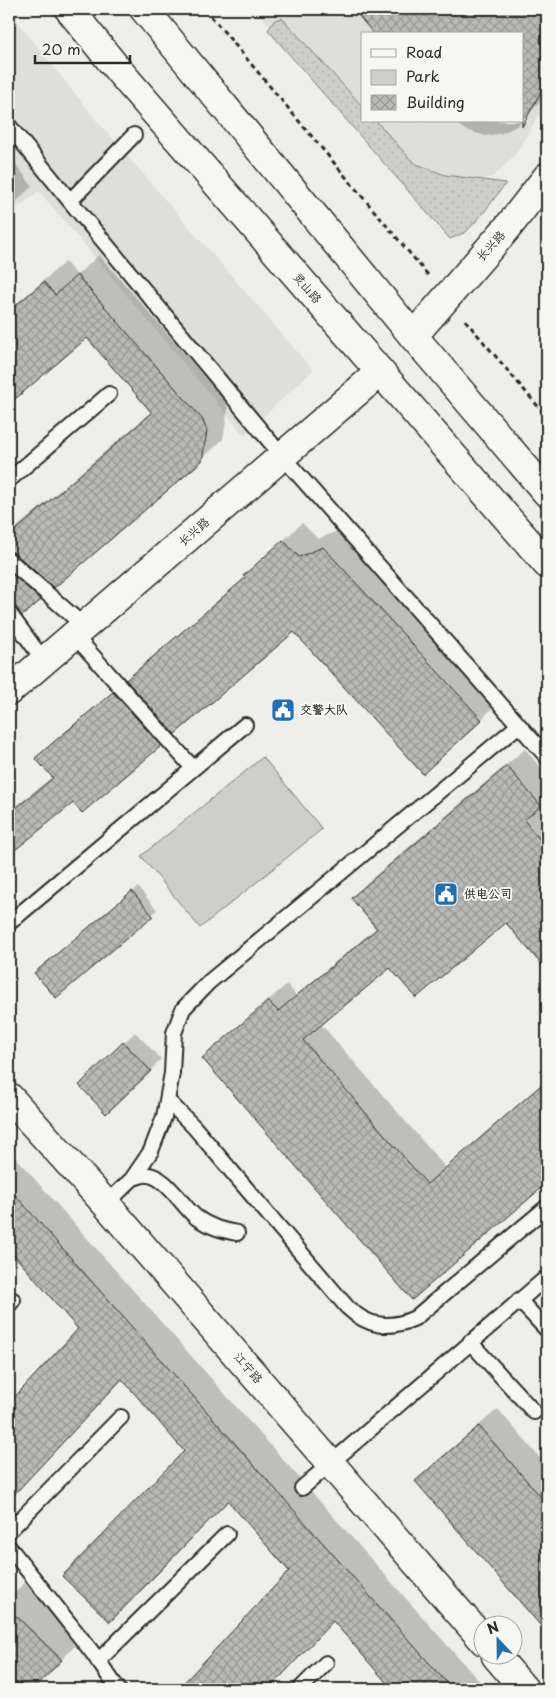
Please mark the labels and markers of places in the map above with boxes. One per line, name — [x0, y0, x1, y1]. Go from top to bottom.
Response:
public building icon: 交警大队 — [270, 697, 296, 723]
place label: 交警大队 — [300, 700, 348, 718]
public building icon: 供电公司 — [433, 881, 459, 907]
place label: 供电公司 — [464, 884, 512, 902]

